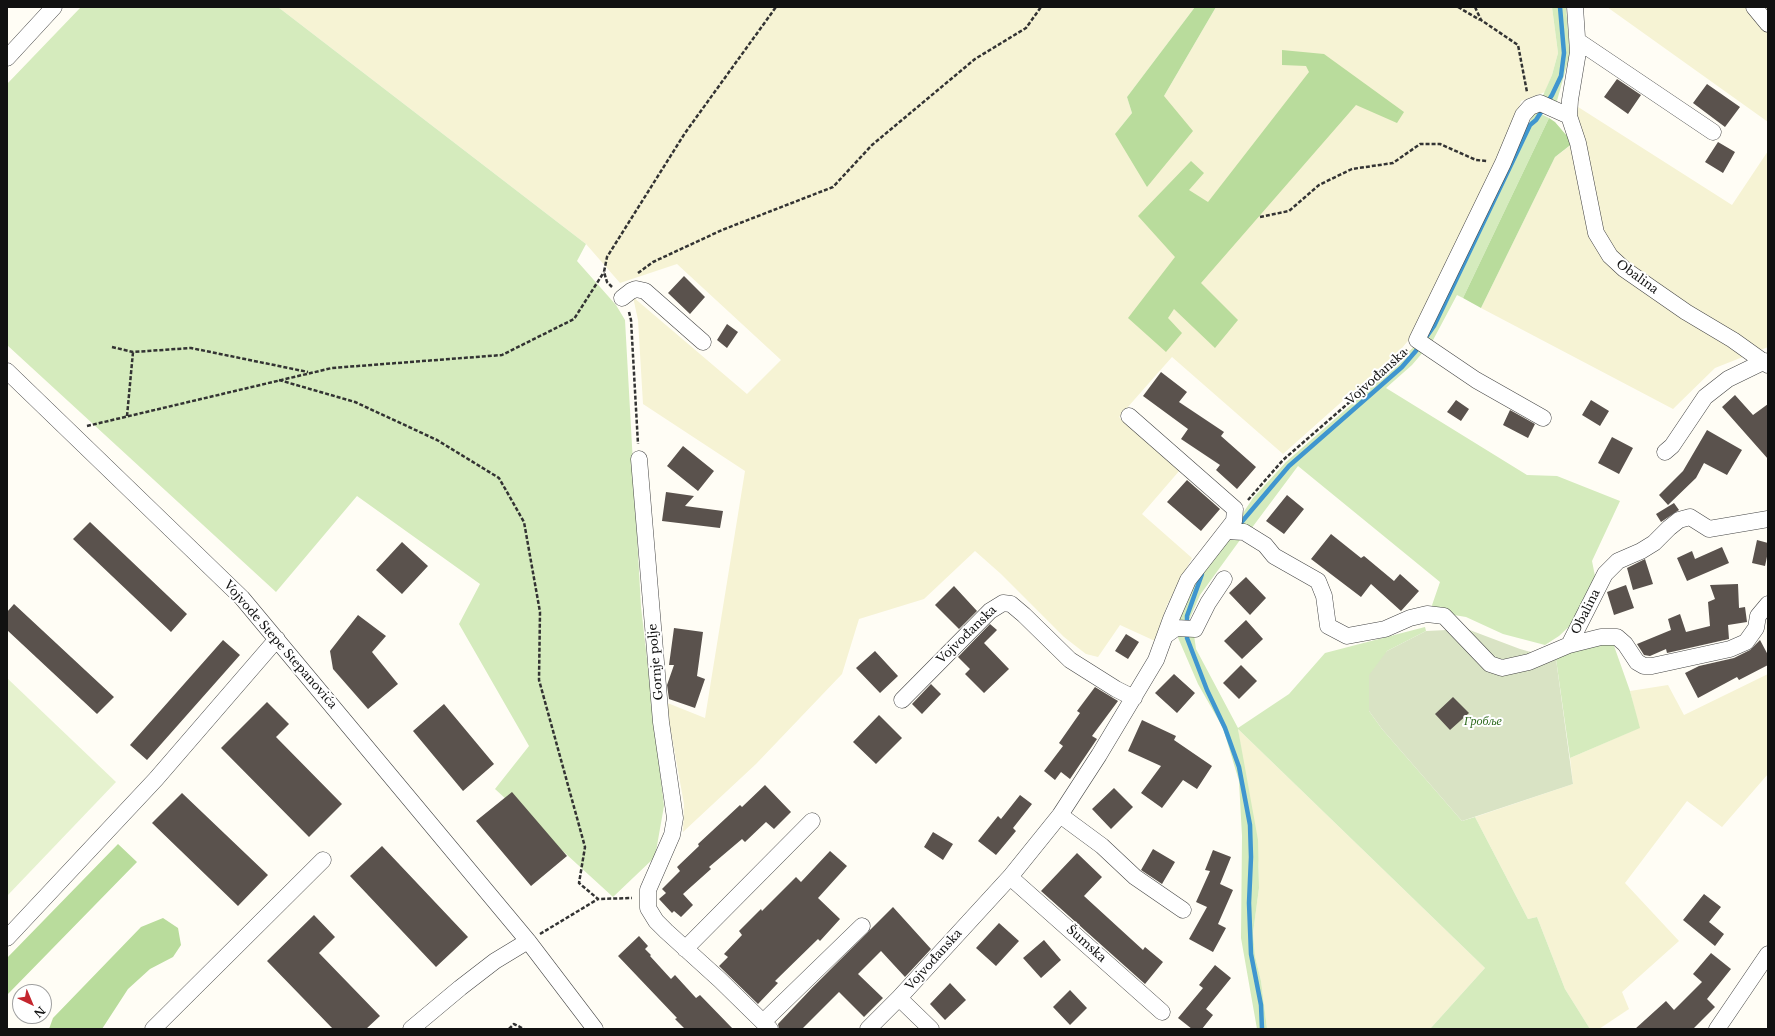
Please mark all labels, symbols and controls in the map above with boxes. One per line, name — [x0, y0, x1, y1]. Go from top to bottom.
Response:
street label: Obalina — [1613, 257, 1661, 297]
street label: Vojvođanska — [1343, 346, 1411, 408]
street label: Vojvode Stepe Stepanovića — [220, 578, 340, 712]
street label: Obalina — [1569, 587, 1603, 637]
street label: Vojvođanska — [934, 603, 1000, 667]
street label: Gornje polje — [645, 623, 667, 701]
park label: Гробље — [1464, 715, 1502, 729]
street label: Šumska — [1063, 923, 1109, 965]
street label: Vojvođanska — [903, 926, 965, 994]
north arrow — [12, 984, 52, 1024]
text: N — [31, 1003, 48, 1021]

